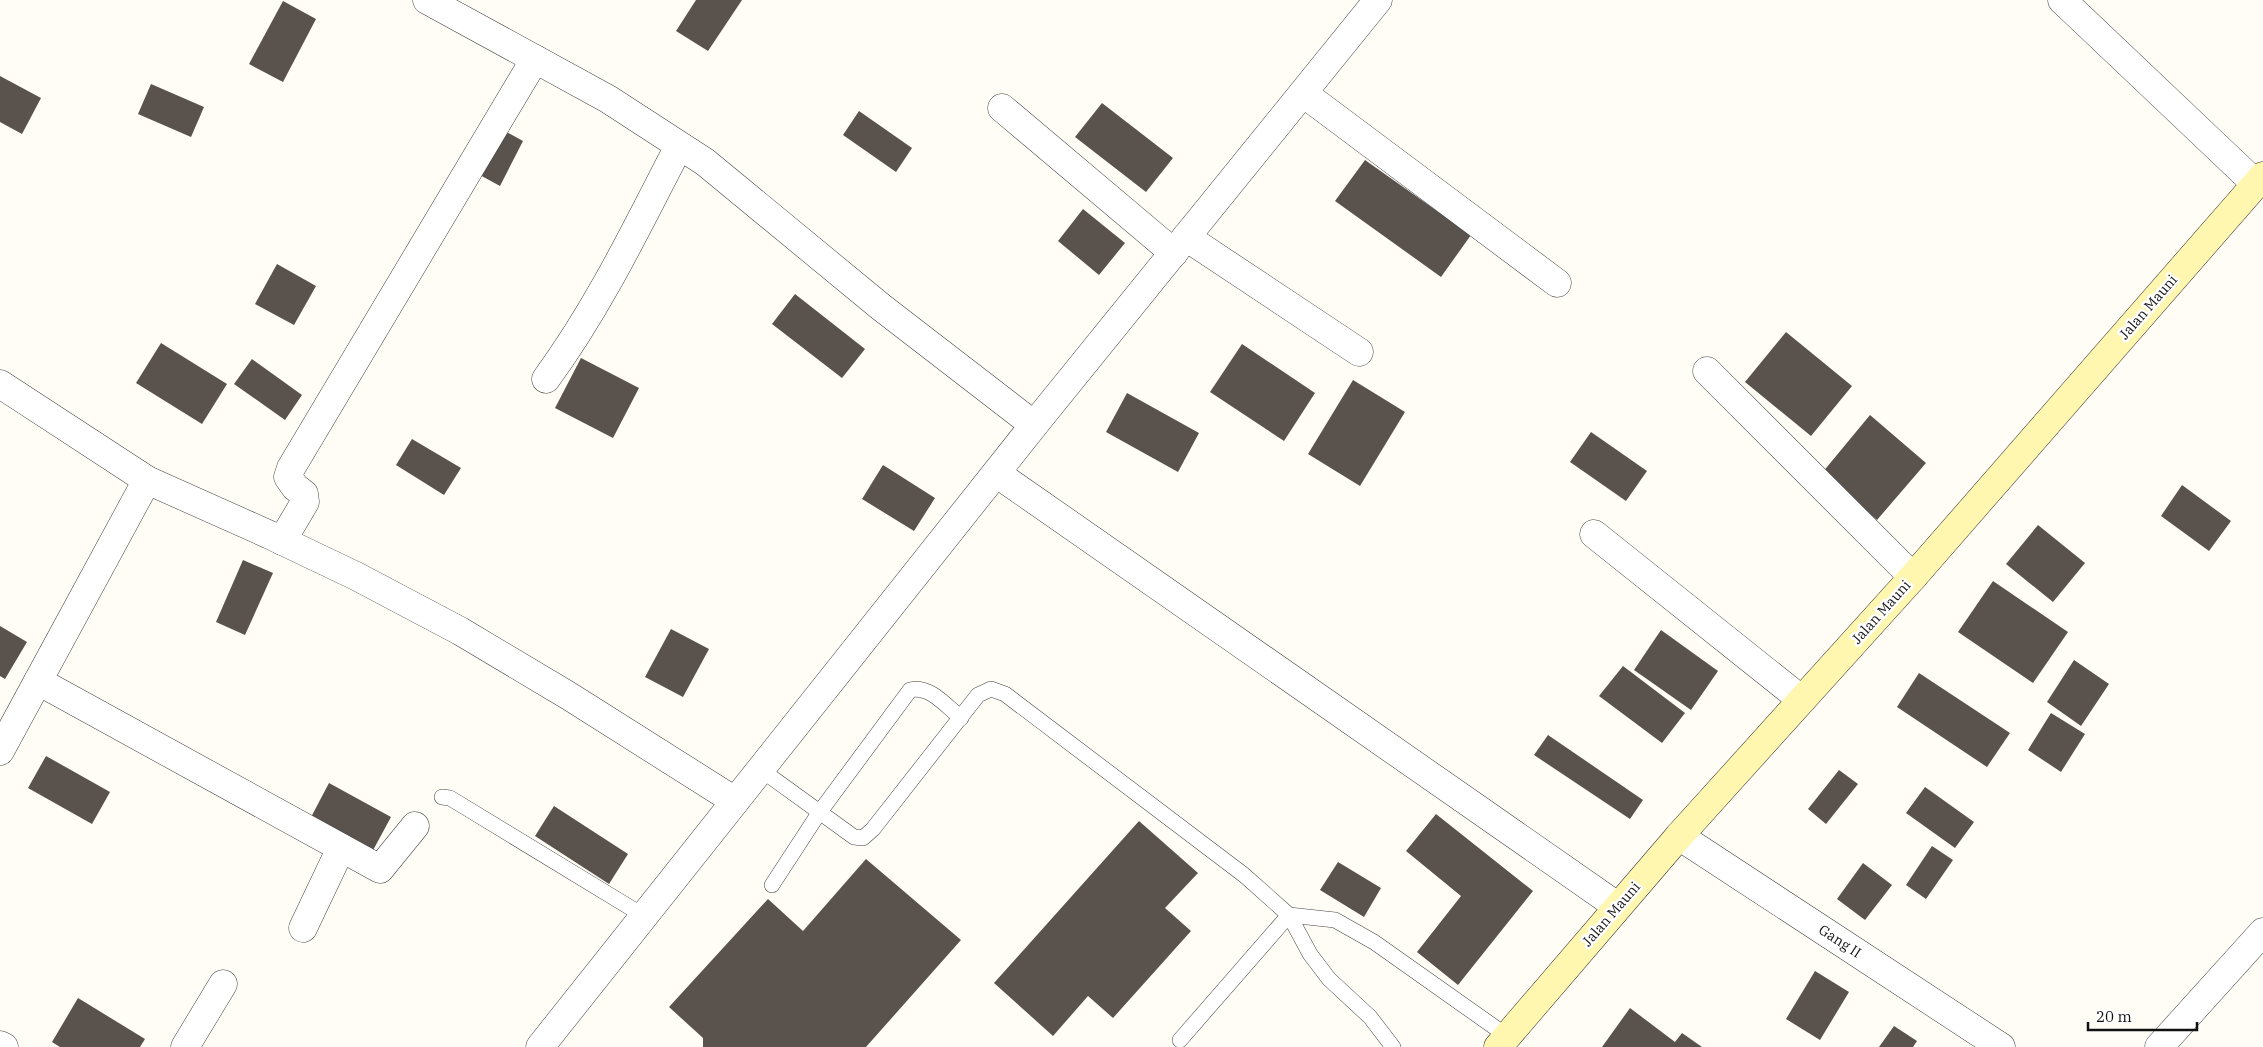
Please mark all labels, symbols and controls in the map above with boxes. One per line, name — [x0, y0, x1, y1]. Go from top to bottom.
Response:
street label: Jalan Mauni — [2115, 271, 2181, 343]
street label: Jalan Mauni — [1848, 576, 1914, 648]
street label: Jalan Mauni — [1578, 878, 1644, 950]
street label: Gang II — [1815, 921, 1865, 962]
scale bar — [2088, 1000, 2197, 1032]
text: 20 m — [2096, 1007, 2132, 1026]

